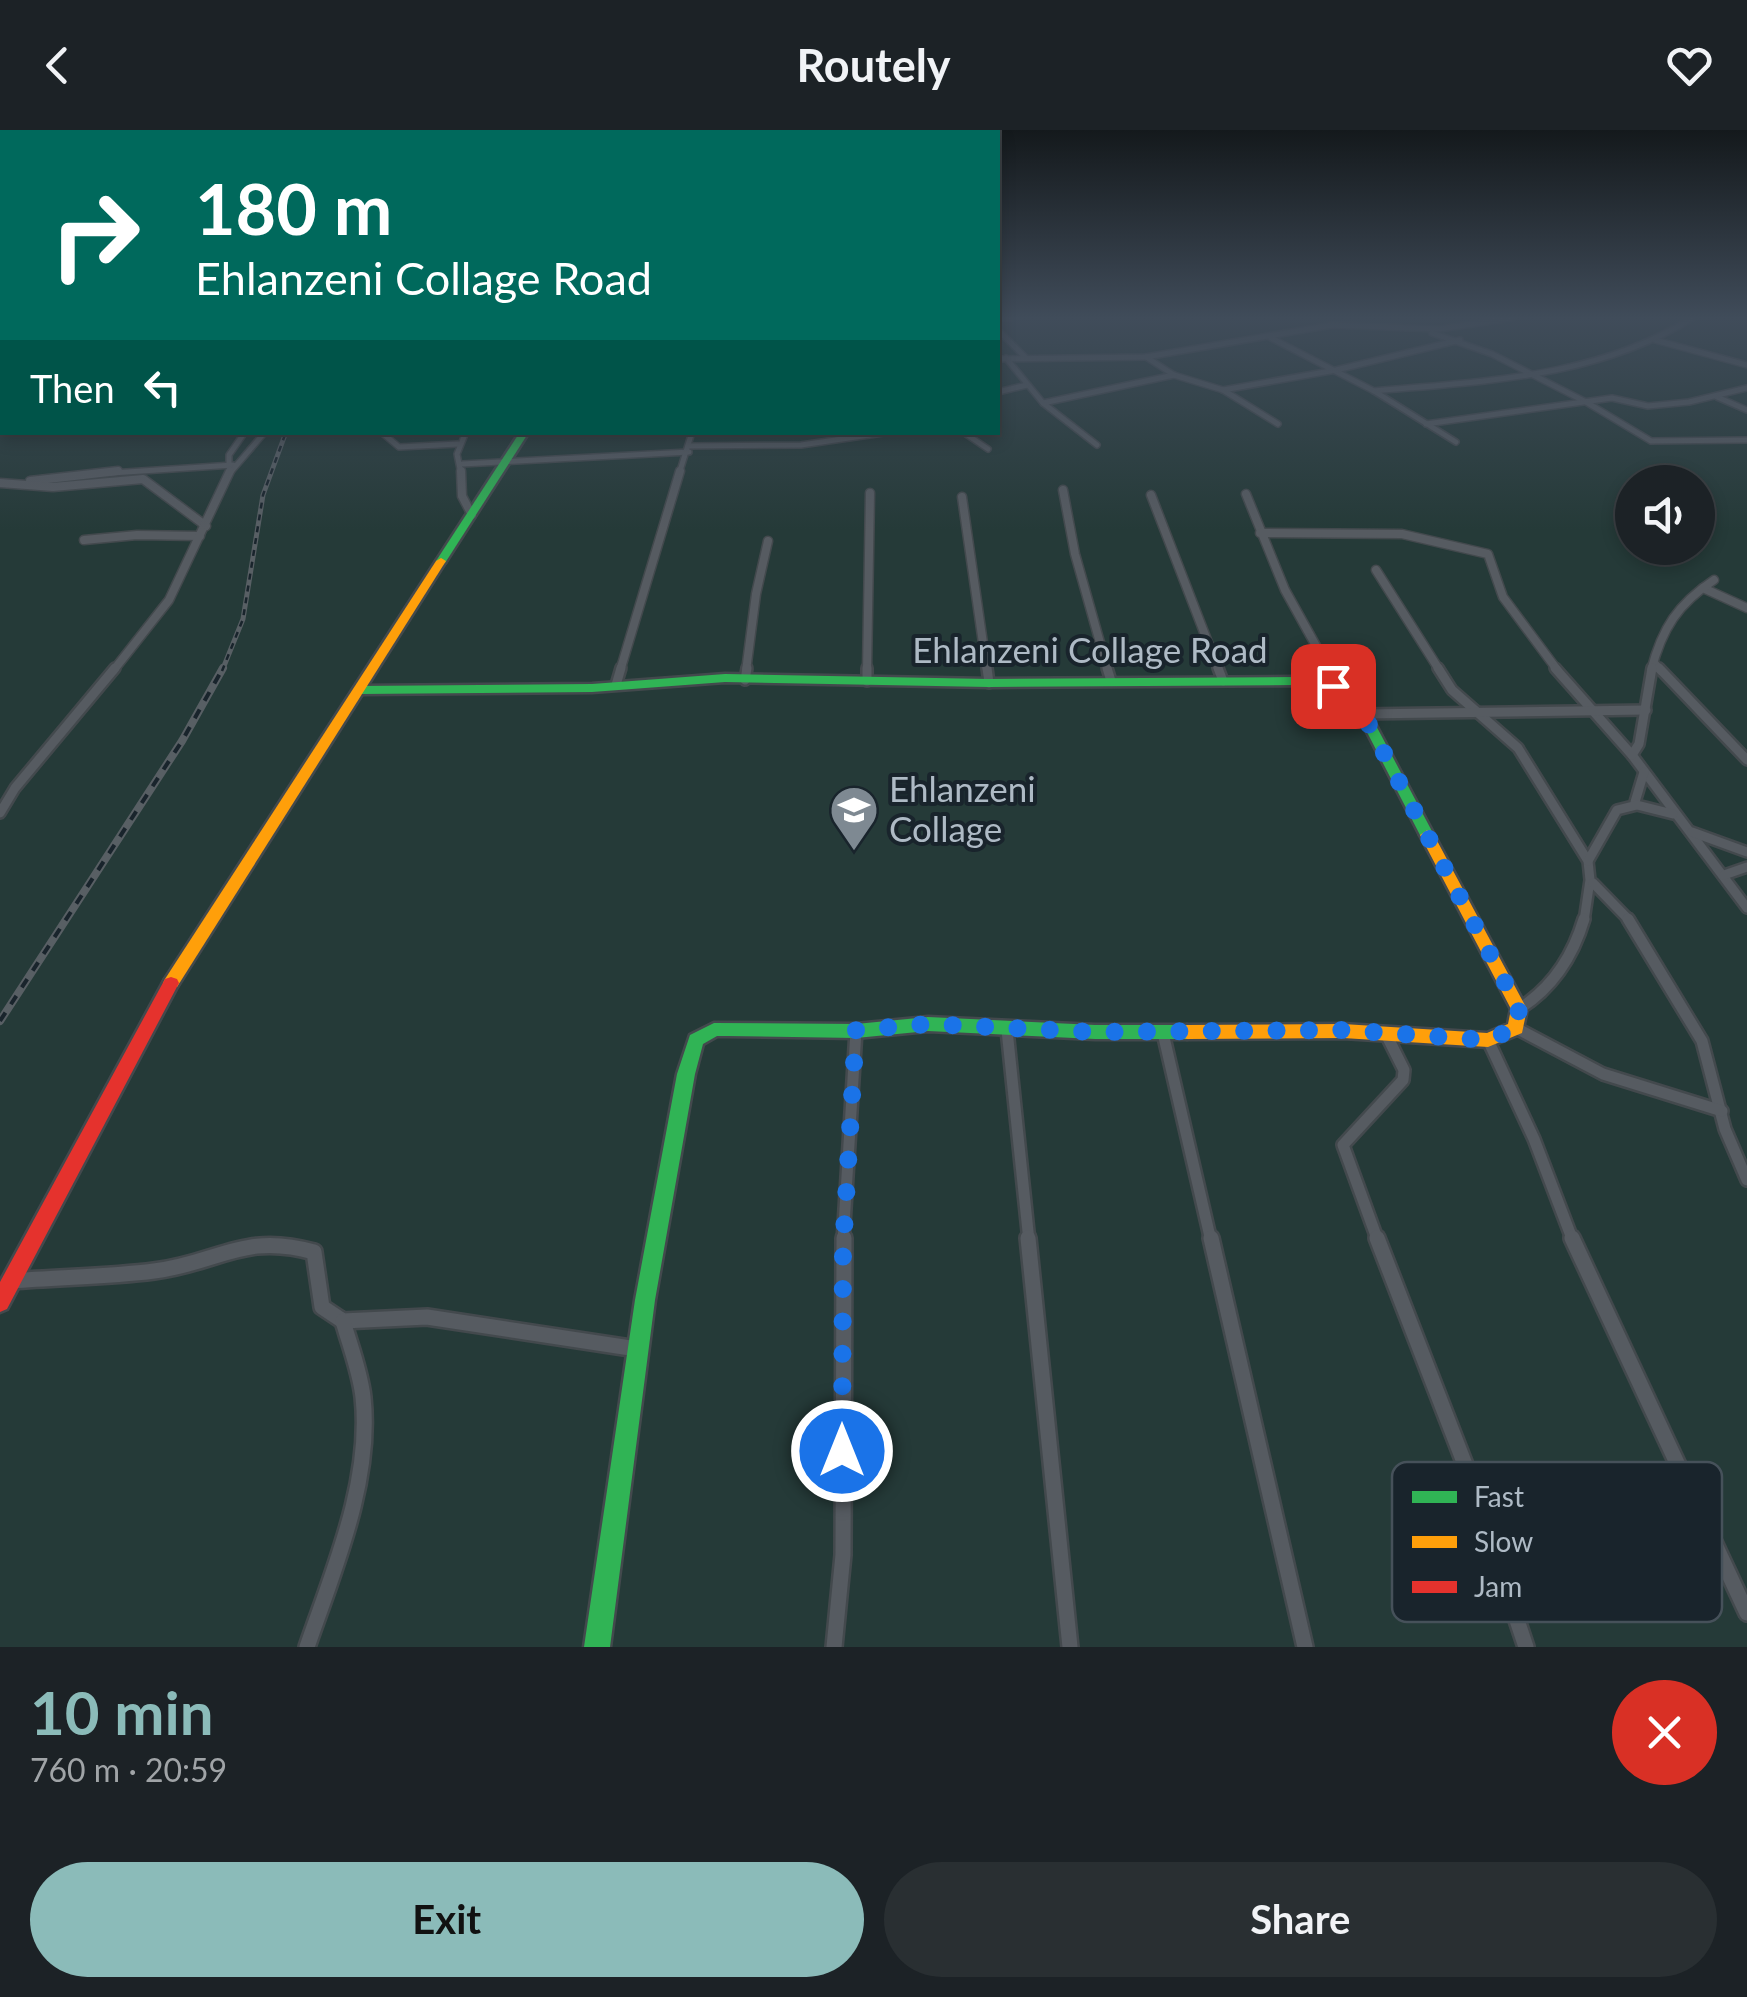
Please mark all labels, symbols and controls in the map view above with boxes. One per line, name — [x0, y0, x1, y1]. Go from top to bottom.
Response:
icon: back — [30, 38, 85, 93]
text: Routely — [796, 38, 951, 92]
icon: heart — [1662, 38, 1717, 93]
text: 180 m — [195, 166, 392, 250]
icon: right — [30, 170, 160, 300]
text: Ehlanzeni Collage Road — [195, 251, 652, 305]
icon: left — [135, 360, 190, 415]
text: Then — [30, 365, 115, 411]
map controls — [1615, 465, 1715, 565]
button: sound — [1615, 465, 1715, 565]
street label: Ehlanzeni Collage Road — [912, 628, 1268, 670]
pin — [1291, 644, 1376, 729]
icon: arrive — [1306, 659, 1361, 714]
place label: Ehlanzeni Collage — [889, 767, 1036, 849]
school or university icon: Ehlanzeni Collage — [828, 784, 880, 852]
position arrow — [790, 1399, 894, 1503]
legend — [1392, 1462, 1722, 1622]
text: Fast — [1474, 1479, 1524, 1513]
text: Slow — [1474, 1524, 1533, 1558]
text: Jam — [1474, 1569, 1522, 1603]
text: 10 min — [30, 1676, 214, 1748]
button: close — [1612, 1680, 1717, 1785]
text: 760 m · 20:59 — [30, 1750, 227, 1789]
button: Exit — [30, 1862, 864, 1977]
button: Share — [884, 1862, 1717, 1977]

